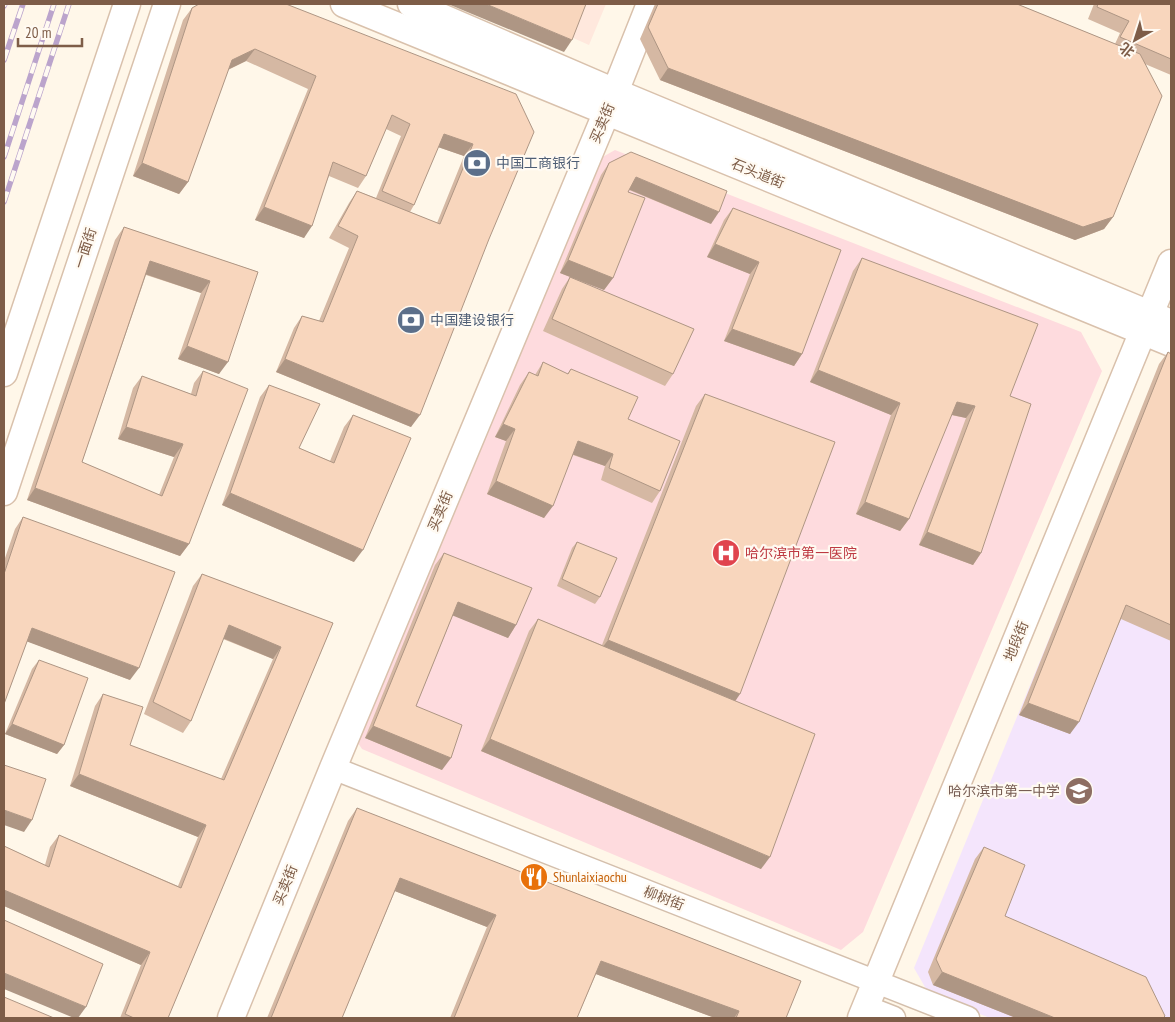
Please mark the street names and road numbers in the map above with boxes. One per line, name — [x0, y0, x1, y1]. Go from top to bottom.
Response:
street label: 买卖街 — [586, 100, 618, 146]
street label: 石头道街 — [729, 154, 787, 192]
street label: 一面街 — [70, 225, 100, 271]
street label: 买卖街 — [424, 488, 456, 534]
street label: 地段街 — [1000, 618, 1032, 664]
street label: 买卖街 — [269, 862, 301, 908]
street label: 柳树街 — [641, 882, 687, 914]

